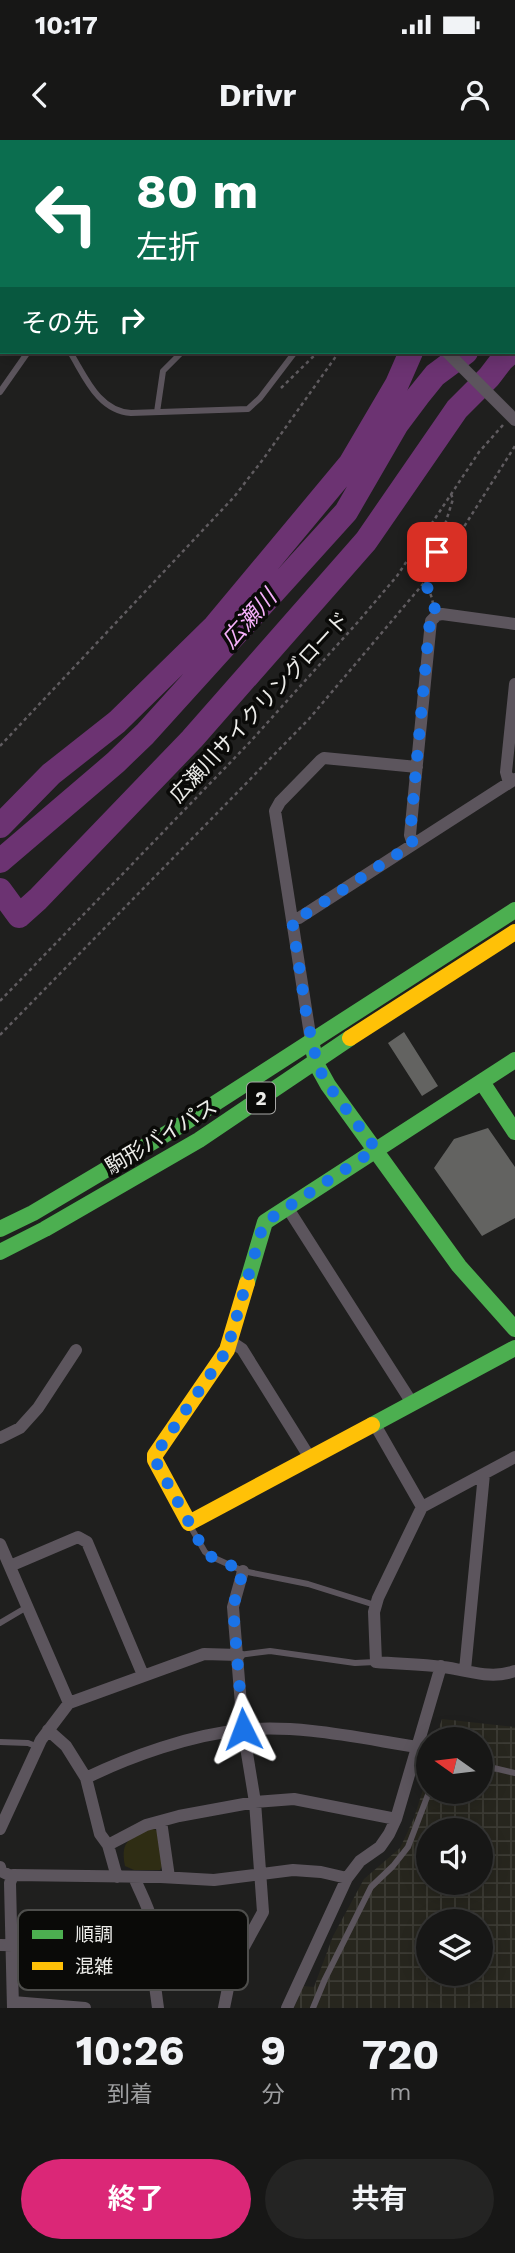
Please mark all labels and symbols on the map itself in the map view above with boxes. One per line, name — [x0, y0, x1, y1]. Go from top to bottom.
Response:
pin — [407, 522, 467, 582]
water label: 広瀬川 — [216, 582, 284, 654]
street label: 広瀬川サイクリングロード — [164, 606, 354, 808]
road number: 2 — [247, 1082, 275, 1114]
street label: 駒形バイパス — [101, 1093, 221, 1179]
position arrow — [206, 1692, 280, 1766]
north arrow — [416, 1727, 494, 1804]
legend — [18, 1910, 248, 1990]
text: 順調 — [75, 1923, 113, 1946]
text: 混雑 — [75, 1955, 113, 1978]

